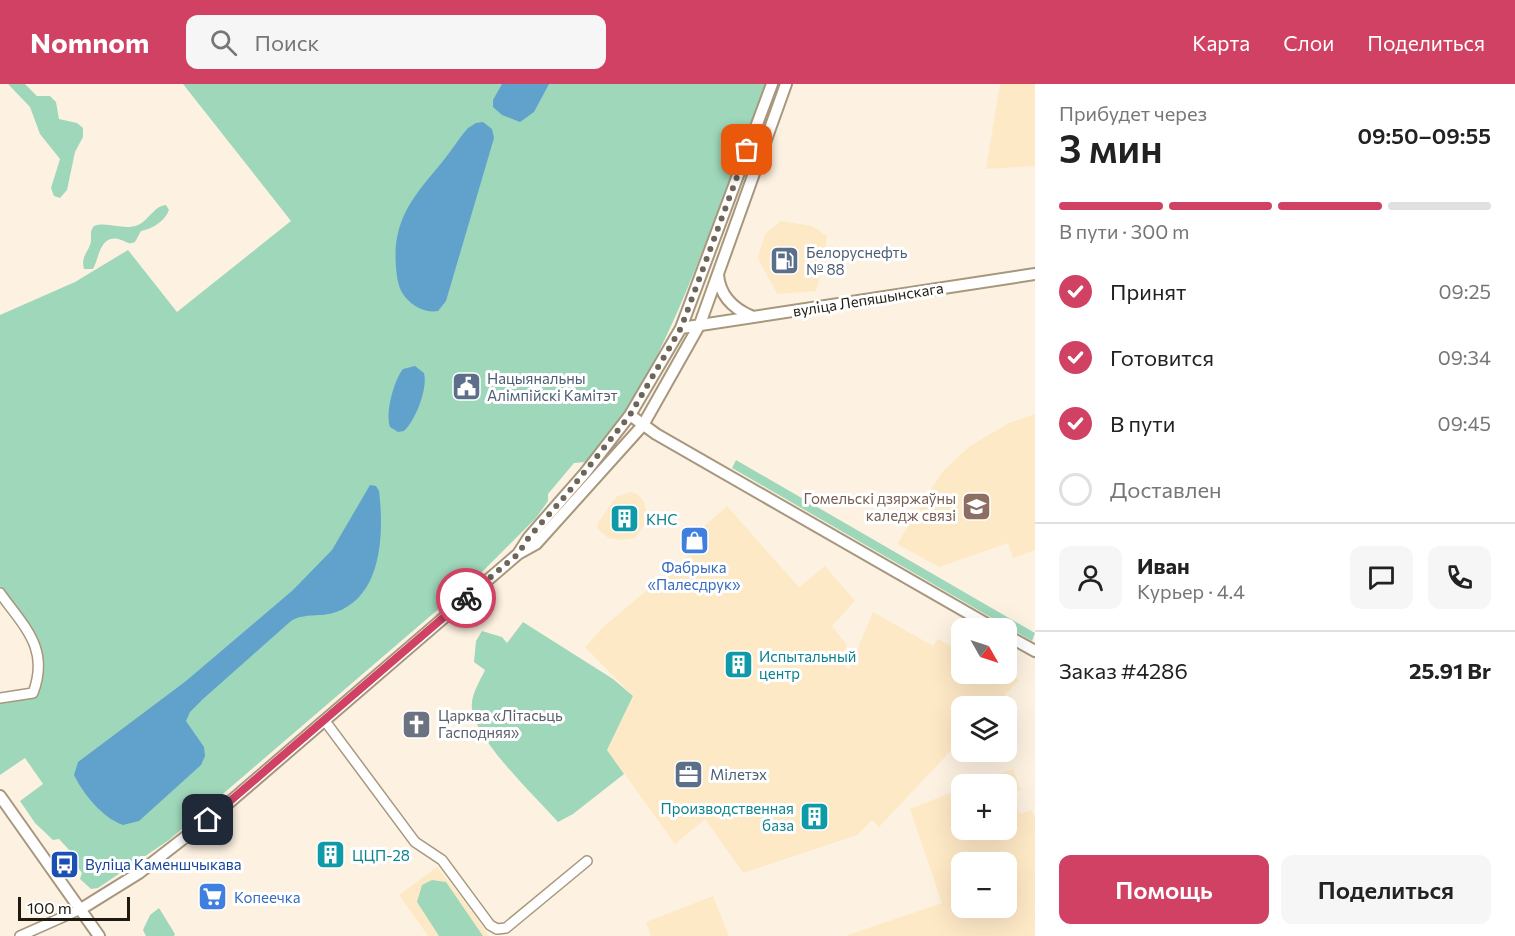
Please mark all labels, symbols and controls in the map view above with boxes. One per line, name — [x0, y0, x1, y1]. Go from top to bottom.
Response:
search box — [186, 15, 606, 69]
text: Nomnom — [30, 25, 150, 59]
icon: search — [207, 26, 240, 59]
text: Поиск — [255, 29, 319, 56]
text: Карта — [1192, 30, 1250, 55]
text: Слои — [1283, 30, 1334, 55]
text: Поделиться — [1367, 30, 1485, 55]
text: Прибудет через — [1059, 101, 1207, 125]
text: 09:50–09:55 — [1358, 122, 1491, 149]
text: 3 мин — [1059, 123, 1163, 171]
pin — [721, 124, 772, 175]
icon: bag — [730, 133, 763, 166]
text: В пути · 300 m — [1059, 219, 1190, 243]
place label: Белоруснефть № 88 — [806, 243, 908, 278]
fuel station icon: Белоруснефть № 88 — [769, 245, 801, 277]
icon: check — [1059, 275, 1092, 308]
street label: вуліца Лепяшынскага — [791, 278, 945, 320]
text: Принят — [1110, 278, 1186, 305]
text: 09:25 — [1439, 279, 1491, 303]
icon: check — [1059, 341, 1092, 374]
text: Готовится — [1110, 344, 1214, 371]
text: 09:34 — [1438, 345, 1491, 369]
place label: Нацыянальны Алімпійскі Камітэт — [487, 369, 618, 404]
public building icon: Нацыянальны Алімпійскі Камітэт — [450, 371, 482, 403]
icon: check — [1059, 407, 1092, 440]
text: В пути — [1110, 410, 1175, 437]
text: 09:45 — [1438, 411, 1491, 435]
text: Доставлен — [1110, 476, 1222, 503]
place label: Гомельскі дзяржаўны каледж связі — [804, 489, 956, 524]
school or university icon: Гомельскі дзяржаўны каледж связі — [961, 491, 993, 523]
building icon: КНС — [609, 503, 641, 535]
place label: КНС — [646, 510, 678, 528]
shop icon: Фабрыка «Палесдрук» — [678, 524, 710, 556]
button: person — [1059, 546, 1122, 609]
button: chat — [1350, 546, 1413, 609]
button: phone — [1428, 546, 1491, 609]
text: Иван — [1137, 552, 1190, 579]
place label: Фабрыка «Палесдрук» — [647, 558, 741, 593]
courier — [436, 568, 496, 628]
text: Курьер · 4.4 — [1137, 579, 1245, 603]
icon: bike — [450, 582, 483, 615]
north arrow — [951, 618, 1017, 684]
map controls — [951, 618, 1017, 918]
place label: Испытальный центр — [759, 647, 856, 682]
building icon: Испытальный центр — [722, 649, 754, 681]
text: Заказ #4286 — [1059, 657, 1188, 684]
text: 25.91 Br — [1409, 657, 1491, 684]
button: layers — [951, 696, 1017, 762]
place label: Царква «Літасьць Гасподняя» — [438, 706, 563, 741]
church icon: Царква «Літасьць Гасподняя» — [401, 708, 433, 740]
office icon: Мілетэх — [673, 758, 705, 790]
place label: Мілетэх — [710, 765, 767, 783]
button: + — [951, 774, 1017, 840]
pin — [182, 794, 233, 845]
place label: Производственная база — [661, 799, 794, 834]
building icon: Производственная база — [799, 801, 831, 833]
icon: home — [191, 803, 224, 836]
building icon: ЦЦП-28 — [315, 839, 347, 871]
place label: ЦЦП-28 — [352, 846, 410, 864]
bus stop icon: Вуліца Каменшчыкава — [48, 848, 80, 880]
button: − — [951, 852, 1017, 918]
place label: Вуліца Каменшчыкава — [85, 855, 242, 873]
button: Помощь — [1059, 855, 1269, 924]
button: Поделиться — [1281, 855, 1491, 924]
supermarket icon: Копеечка — [197, 881, 229, 913]
place label: Копеечка — [234, 888, 301, 906]
scale bar — [18, 894, 130, 922]
text: 100 m — [27, 898, 72, 917]

